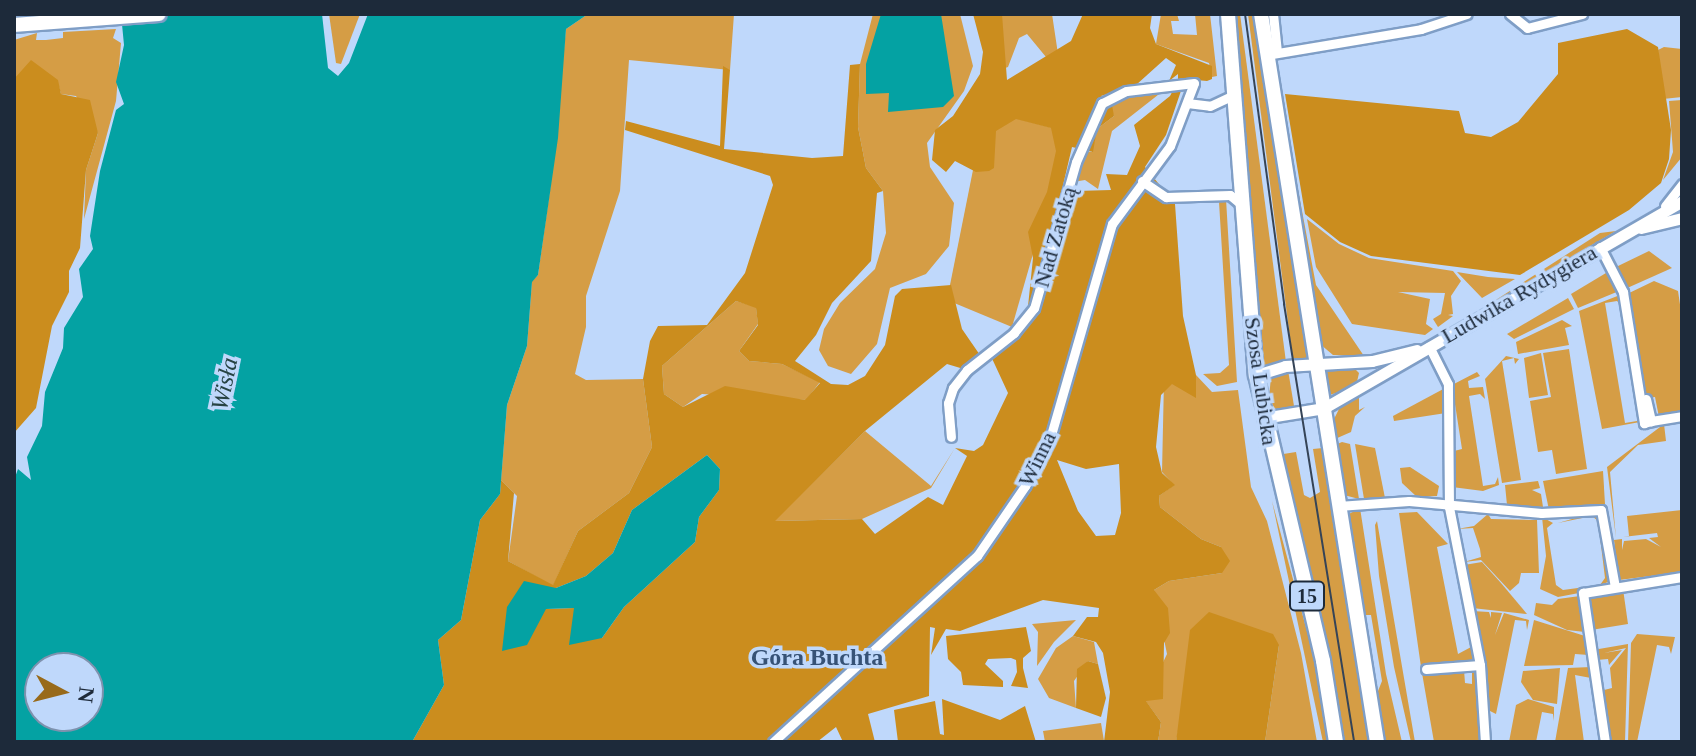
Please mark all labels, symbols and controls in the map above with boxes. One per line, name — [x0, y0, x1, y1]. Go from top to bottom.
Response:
street label: Nad Zatoką — [1028, 184, 1082, 290]
street label: Ludwika Rydygiera — [1437, 239, 1601, 349]
street label: Szosa Lubicka — [1239, 315, 1283, 447]
water label: Wisła — [205, 355, 245, 413]
street label: Winna — [1012, 427, 1062, 491]
road number: 15 — [1289, 580, 1325, 612]
district label: Góra Buchta — [751, 644, 883, 672]
north arrow — [24, 652, 104, 732]
text: N — [73, 685, 100, 704]

